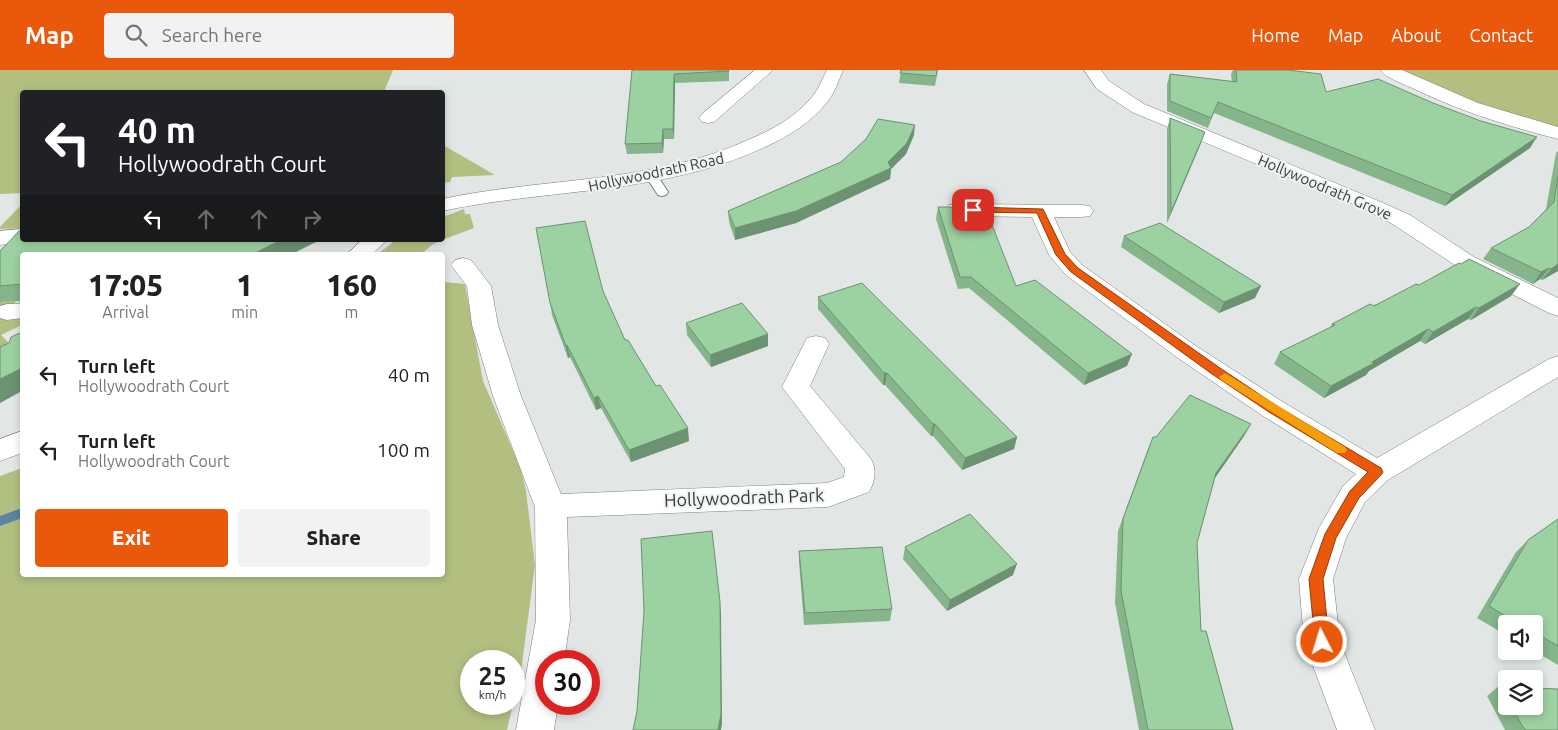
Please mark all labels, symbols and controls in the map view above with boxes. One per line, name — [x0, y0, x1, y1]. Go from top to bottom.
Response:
search box — [104, 13, 454, 58]
icon: search — [122, 21, 150, 49]
text: Map — [25, 22, 74, 49]
text: Search here — [162, 24, 262, 46]
text: Home — [1251, 25, 1300, 45]
text: Map — [1328, 25, 1363, 45]
text: About — [1391, 25, 1441, 45]
text: Contact — [1469, 25, 1533, 45]
icon: left — [35, 110, 100, 175]
text: 40 m — [118, 110, 196, 150]
street label: Hollywoodrath Road — [587, 149, 725, 195]
text: Hollywoodrath Court — [118, 151, 326, 176]
street label: Hollywoodrath Grove — [1256, 151, 1394, 223]
pin — [952, 189, 994, 231]
icon: arrive — [959, 196, 987, 224]
icon: left — [139, 205, 167, 233]
icon: ahead — [192, 205, 220, 233]
icon: ahead — [245, 205, 273, 233]
icon: right — [298, 205, 326, 233]
text: 17:05 — [88, 268, 163, 302]
text: 1 — [236, 268, 253, 302]
text: 160 — [326, 268, 377, 302]
text: Arrival — [102, 303, 149, 321]
text: min — [231, 303, 258, 321]
text: m — [345, 303, 358, 321]
text: Turn left — [78, 355, 156, 377]
icon: left — [35, 361, 63, 389]
text: 40 m — [388, 364, 430, 386]
text: Hollywoodrath Court — [78, 377, 229, 395]
text: Turn left — [78, 430, 156, 452]
icon: left — [35, 436, 63, 464]
text: 100 m — [377, 439, 430, 461]
text: Hollywoodrath Court — [78, 452, 229, 470]
street label: Hollywoodrath Park — [664, 484, 824, 510]
button: Exit — [35, 509, 228, 567]
button: Share — [238, 509, 430, 567]
position arrow — [1295, 615, 1347, 667]
map controls — [1498, 615, 1543, 715]
button: sound — [1498, 615, 1543, 660]
speed limit sign: 30 — [535, 650, 600, 715]
text: 25 — [478, 662, 507, 690]
button: layers — [1498, 670, 1543, 715]
text: km/h — [479, 688, 506, 701]

